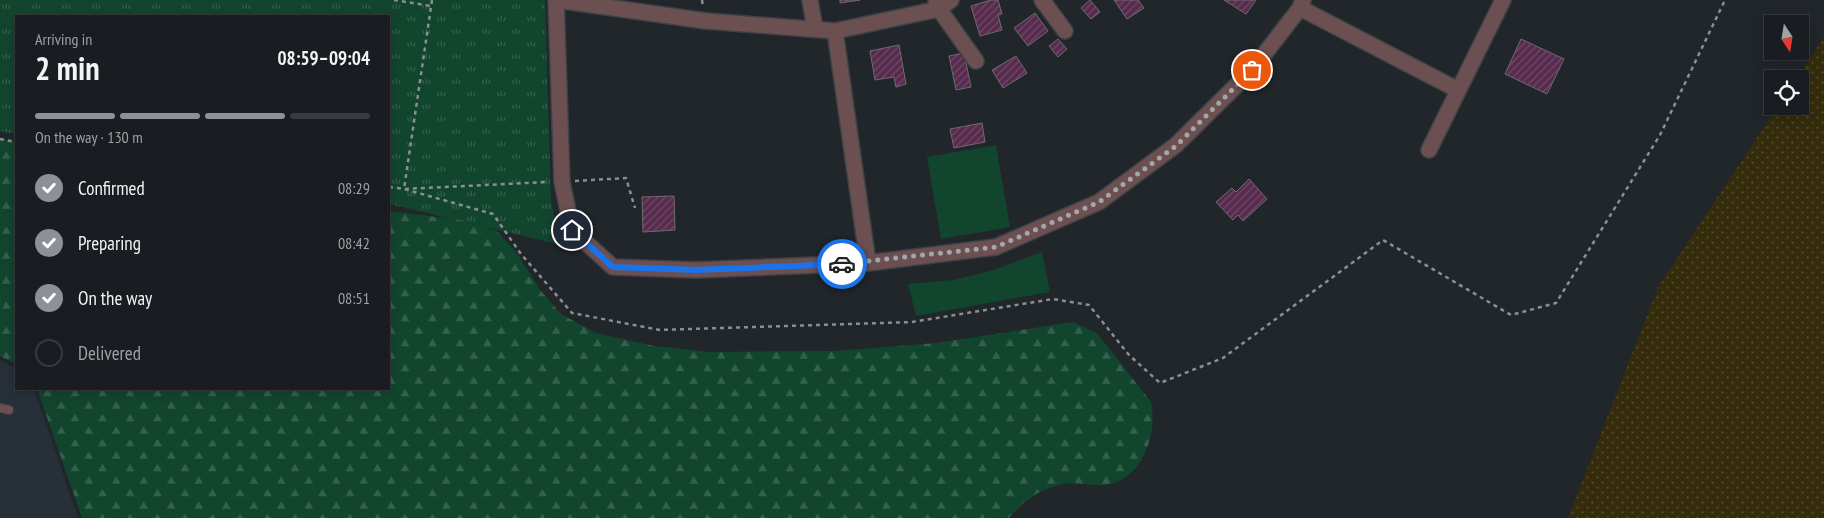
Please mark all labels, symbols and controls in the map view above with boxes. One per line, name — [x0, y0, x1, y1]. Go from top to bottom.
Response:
north arrow — [1764, 15, 1809, 60]
map controls — [1764, 15, 1809, 115]
text: Arriving in — [35, 29, 92, 49]
text: 08:59–09:04 — [277, 46, 370, 70]
text: 2 min — [35, 47, 100, 89]
pin — [1231, 49, 1273, 91]
icon: bag — [1238, 56, 1266, 84]
button: locate — [1764, 70, 1809, 115]
text: On the way · 130 m — [35, 127, 143, 147]
icon: check — [35, 174, 63, 202]
text: Confirmed — [78, 176, 145, 200]
text: 08:29 — [338, 178, 370, 198]
pin — [551, 209, 593, 251]
icon: home — [558, 216, 586, 244]
icon: check — [35, 229, 63, 257]
text: Preparing — [78, 231, 141, 255]
text: 08:42 — [338, 233, 370, 253]
courier — [817, 239, 867, 289]
icon: car — [828, 250, 856, 278]
icon: check — [35, 284, 63, 312]
text: On the way — [78, 286, 152, 310]
text: 08:51 — [338, 288, 370, 308]
text: Delivered — [78, 341, 141, 365]

